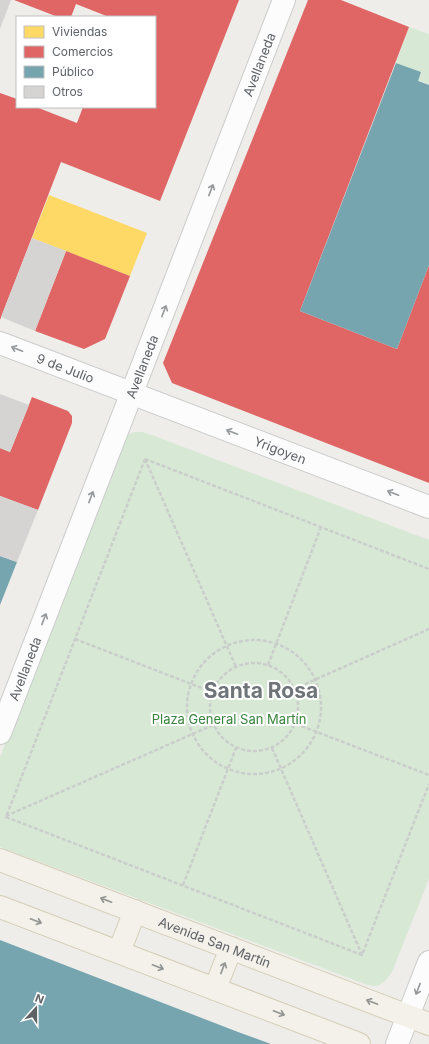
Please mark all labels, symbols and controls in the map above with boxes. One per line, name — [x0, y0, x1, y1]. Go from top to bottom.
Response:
legend — [16, 16, 156, 108]
text: Viviendas — [52, 24, 107, 39]
street label: Avellaneda — [239, 30, 279, 99]
text: Comercios — [52, 44, 113, 59]
text: Público — [52, 64, 94, 79]
text: Otros — [52, 84, 83, 99]
one-way arrow — [207, 184, 215, 196]
one-way arrow — [160, 305, 168, 317]
street label: Avellaneda — [122, 332, 162, 401]
one-way arrow — [11, 345, 23, 353]
street label: 9 de Julio — [34, 350, 97, 386]
one-way arrow — [226, 427, 238, 435]
street label: Yrigoyen — [252, 433, 309, 467]
one-way arrow — [387, 489, 399, 497]
one-way arrow — [88, 492, 96, 504]
one-way arrow — [41, 613, 49, 625]
street label: Avellaneda — [5, 635, 44, 703]
district label: Santa Rosa — [204, 678, 318, 703]
park label: Plaza General San Martín — [152, 711, 306, 727]
one-way arrow — [101, 896, 113, 904]
street label: Avenida San Martín — [156, 913, 273, 971]
one-way arrow — [30, 917, 42, 925]
one-way arrow — [151, 963, 163, 971]
one-way arrow — [220, 963, 228, 975]
one-way arrow — [414, 982, 422, 994]
north arrow — [16, 988, 56, 1028]
text: N — [33, 991, 46, 1007]
one-way arrow — [366, 997, 378, 1005]
one-way arrow — [273, 1010, 285, 1018]

